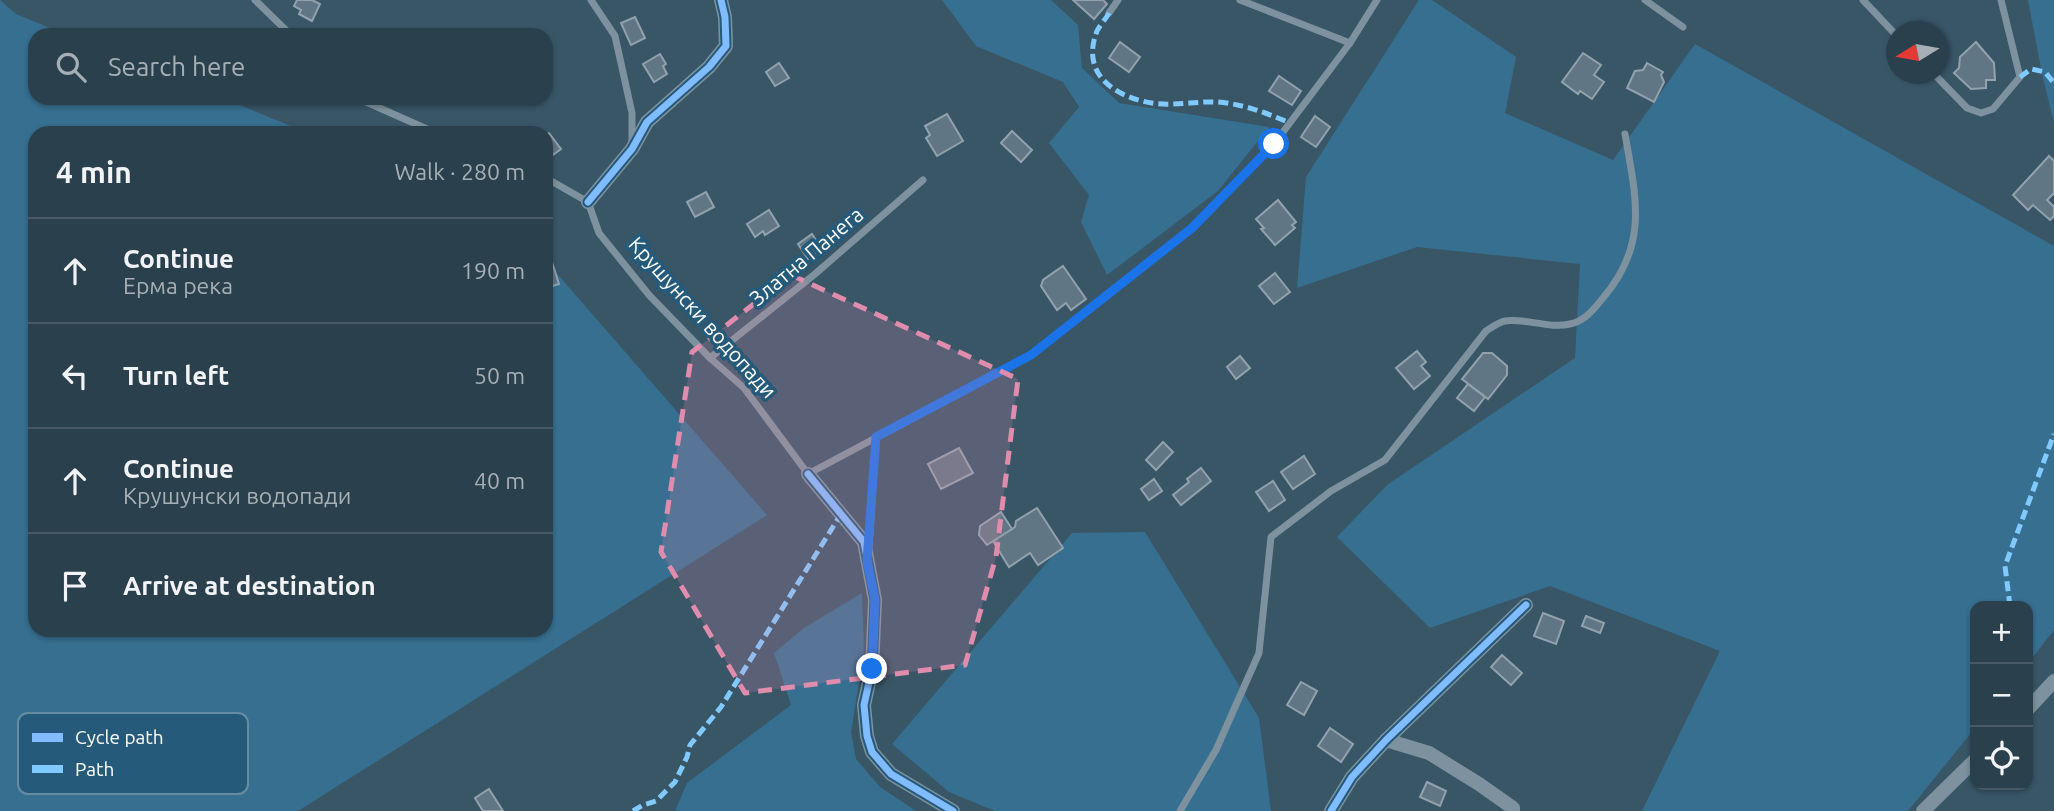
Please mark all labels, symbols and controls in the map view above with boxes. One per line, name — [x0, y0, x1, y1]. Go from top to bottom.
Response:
north arrow — [1886, 21, 1949, 84]
search box — [28, 28, 553, 105]
icon: search — [52, 48, 90, 86]
text: Search here — [108, 52, 245, 81]
route start — [1258, 128, 1289, 159]
text: 4 min — [56, 155, 132, 189]
text: Walk · 280 m — [394, 159, 525, 184]
street label: Златна Панега — [744, 202, 868, 310]
street label: Крушунски водопади — [624, 231, 782, 403]
text: Continue — [123, 244, 234, 273]
icon: ahead — [56, 252, 94, 290]
text: 190 m — [461, 258, 525, 283]
text: Ерма река — [123, 273, 233, 298]
icon: left — [56, 357, 94, 395]
text: Turn left — [123, 361, 229, 390]
text: 50 m — [474, 363, 525, 388]
text: Continue — [123, 454, 234, 483]
icon: ahead — [56, 462, 94, 500]
text: 40 m — [474, 468, 525, 493]
text: Крушунски водопади — [123, 483, 351, 508]
icon: arrive — [56, 567, 94, 605]
text: Arrive at destination — [123, 571, 376, 600]
map controls — [1970, 601, 2033, 790]
button: + — [1970, 601, 2033, 664]
route end — [856, 653, 887, 684]
button: − — [1970, 664, 2033, 727]
legend — [18, 713, 248, 794]
text: Cycle path — [75, 726, 164, 748]
button: locate — [1970, 727, 2033, 790]
text: Path — [75, 758, 114, 780]

